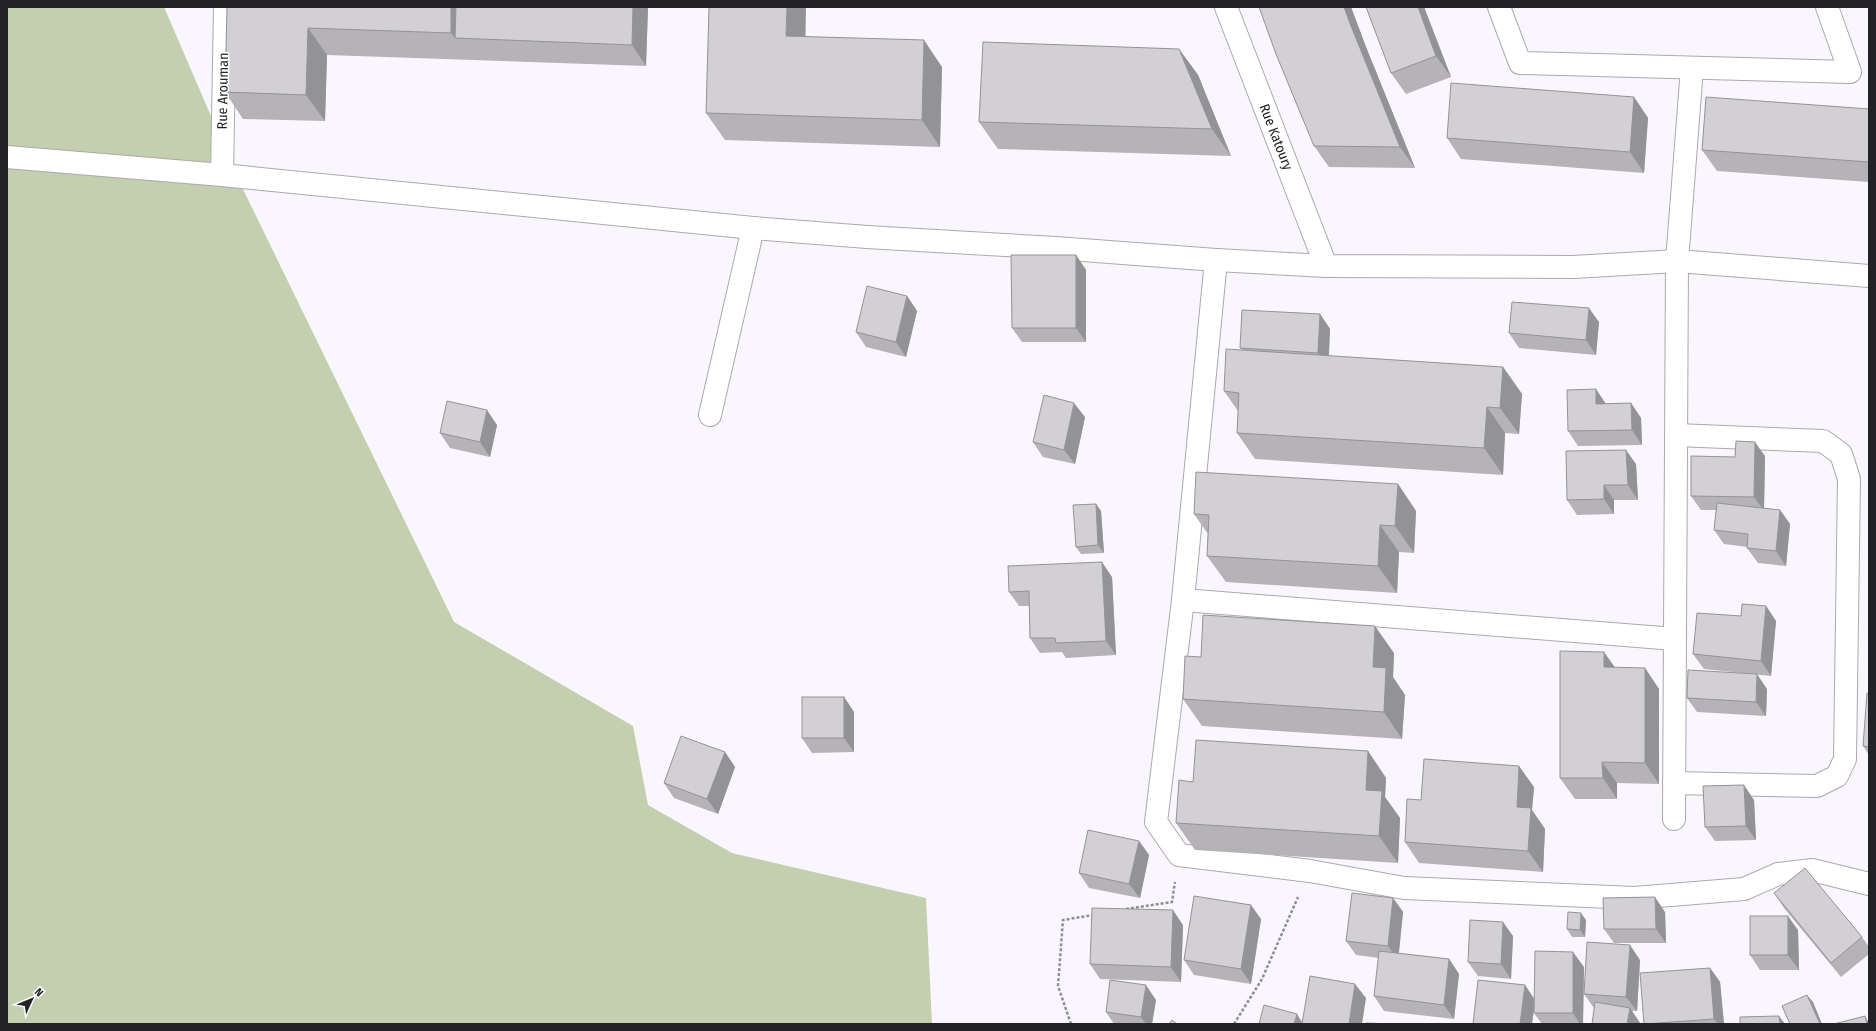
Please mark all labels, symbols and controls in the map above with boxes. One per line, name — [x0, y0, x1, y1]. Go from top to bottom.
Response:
street label: Rue Arouman — [214, 52, 232, 130]
street label: Rue Katoury — [1256, 102, 1297, 173]
north arrow — [12, 979, 52, 1019]
text: N — [32, 986, 46, 999]

